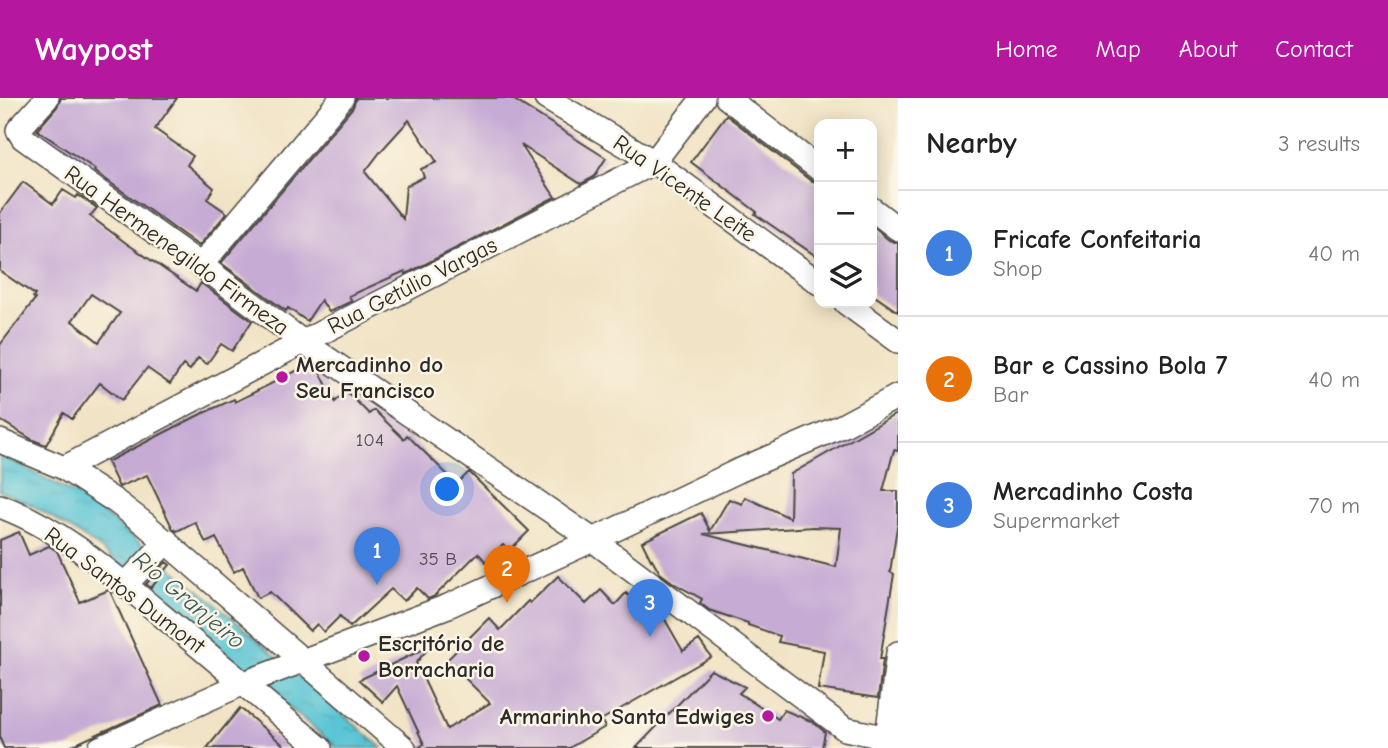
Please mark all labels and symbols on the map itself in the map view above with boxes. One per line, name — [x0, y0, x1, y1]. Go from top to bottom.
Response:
street label: Rua Vicente Leite — [608, 129, 761, 248]
street label: Rua Hermenegildo Firmeza — [59, 160, 294, 341]
street label: Rua Getúlio Vargas — [323, 231, 501, 340]
place label: Mercadinho do Seu Francisco — [296, 351, 443, 404]
marker: Mercadinho do Seu Francisco — [274, 369, 290, 385]
house number: 104 — [356, 429, 384, 451]
your location — [430, 472, 464, 506]
street label: Rua Santos Dumont — [39, 521, 211, 660]
pin: 1 — [354, 527, 400, 585]
water label: Rio Granjeiro — [127, 545, 251, 655]
pin: 2 — [484, 545, 530, 603]
house number: 35 B — [419, 548, 457, 570]
pin: 3 — [627, 579, 673, 637]
place label: Escritório de Borracharia — [378, 630, 504, 683]
marker: Escritório de Borracharia — [356, 648, 372, 664]
place label: Armarinho Santa Edwiges — [500, 703, 754, 730]
marker: Armarinho Santa Edwiges — [760, 708, 776, 724]

